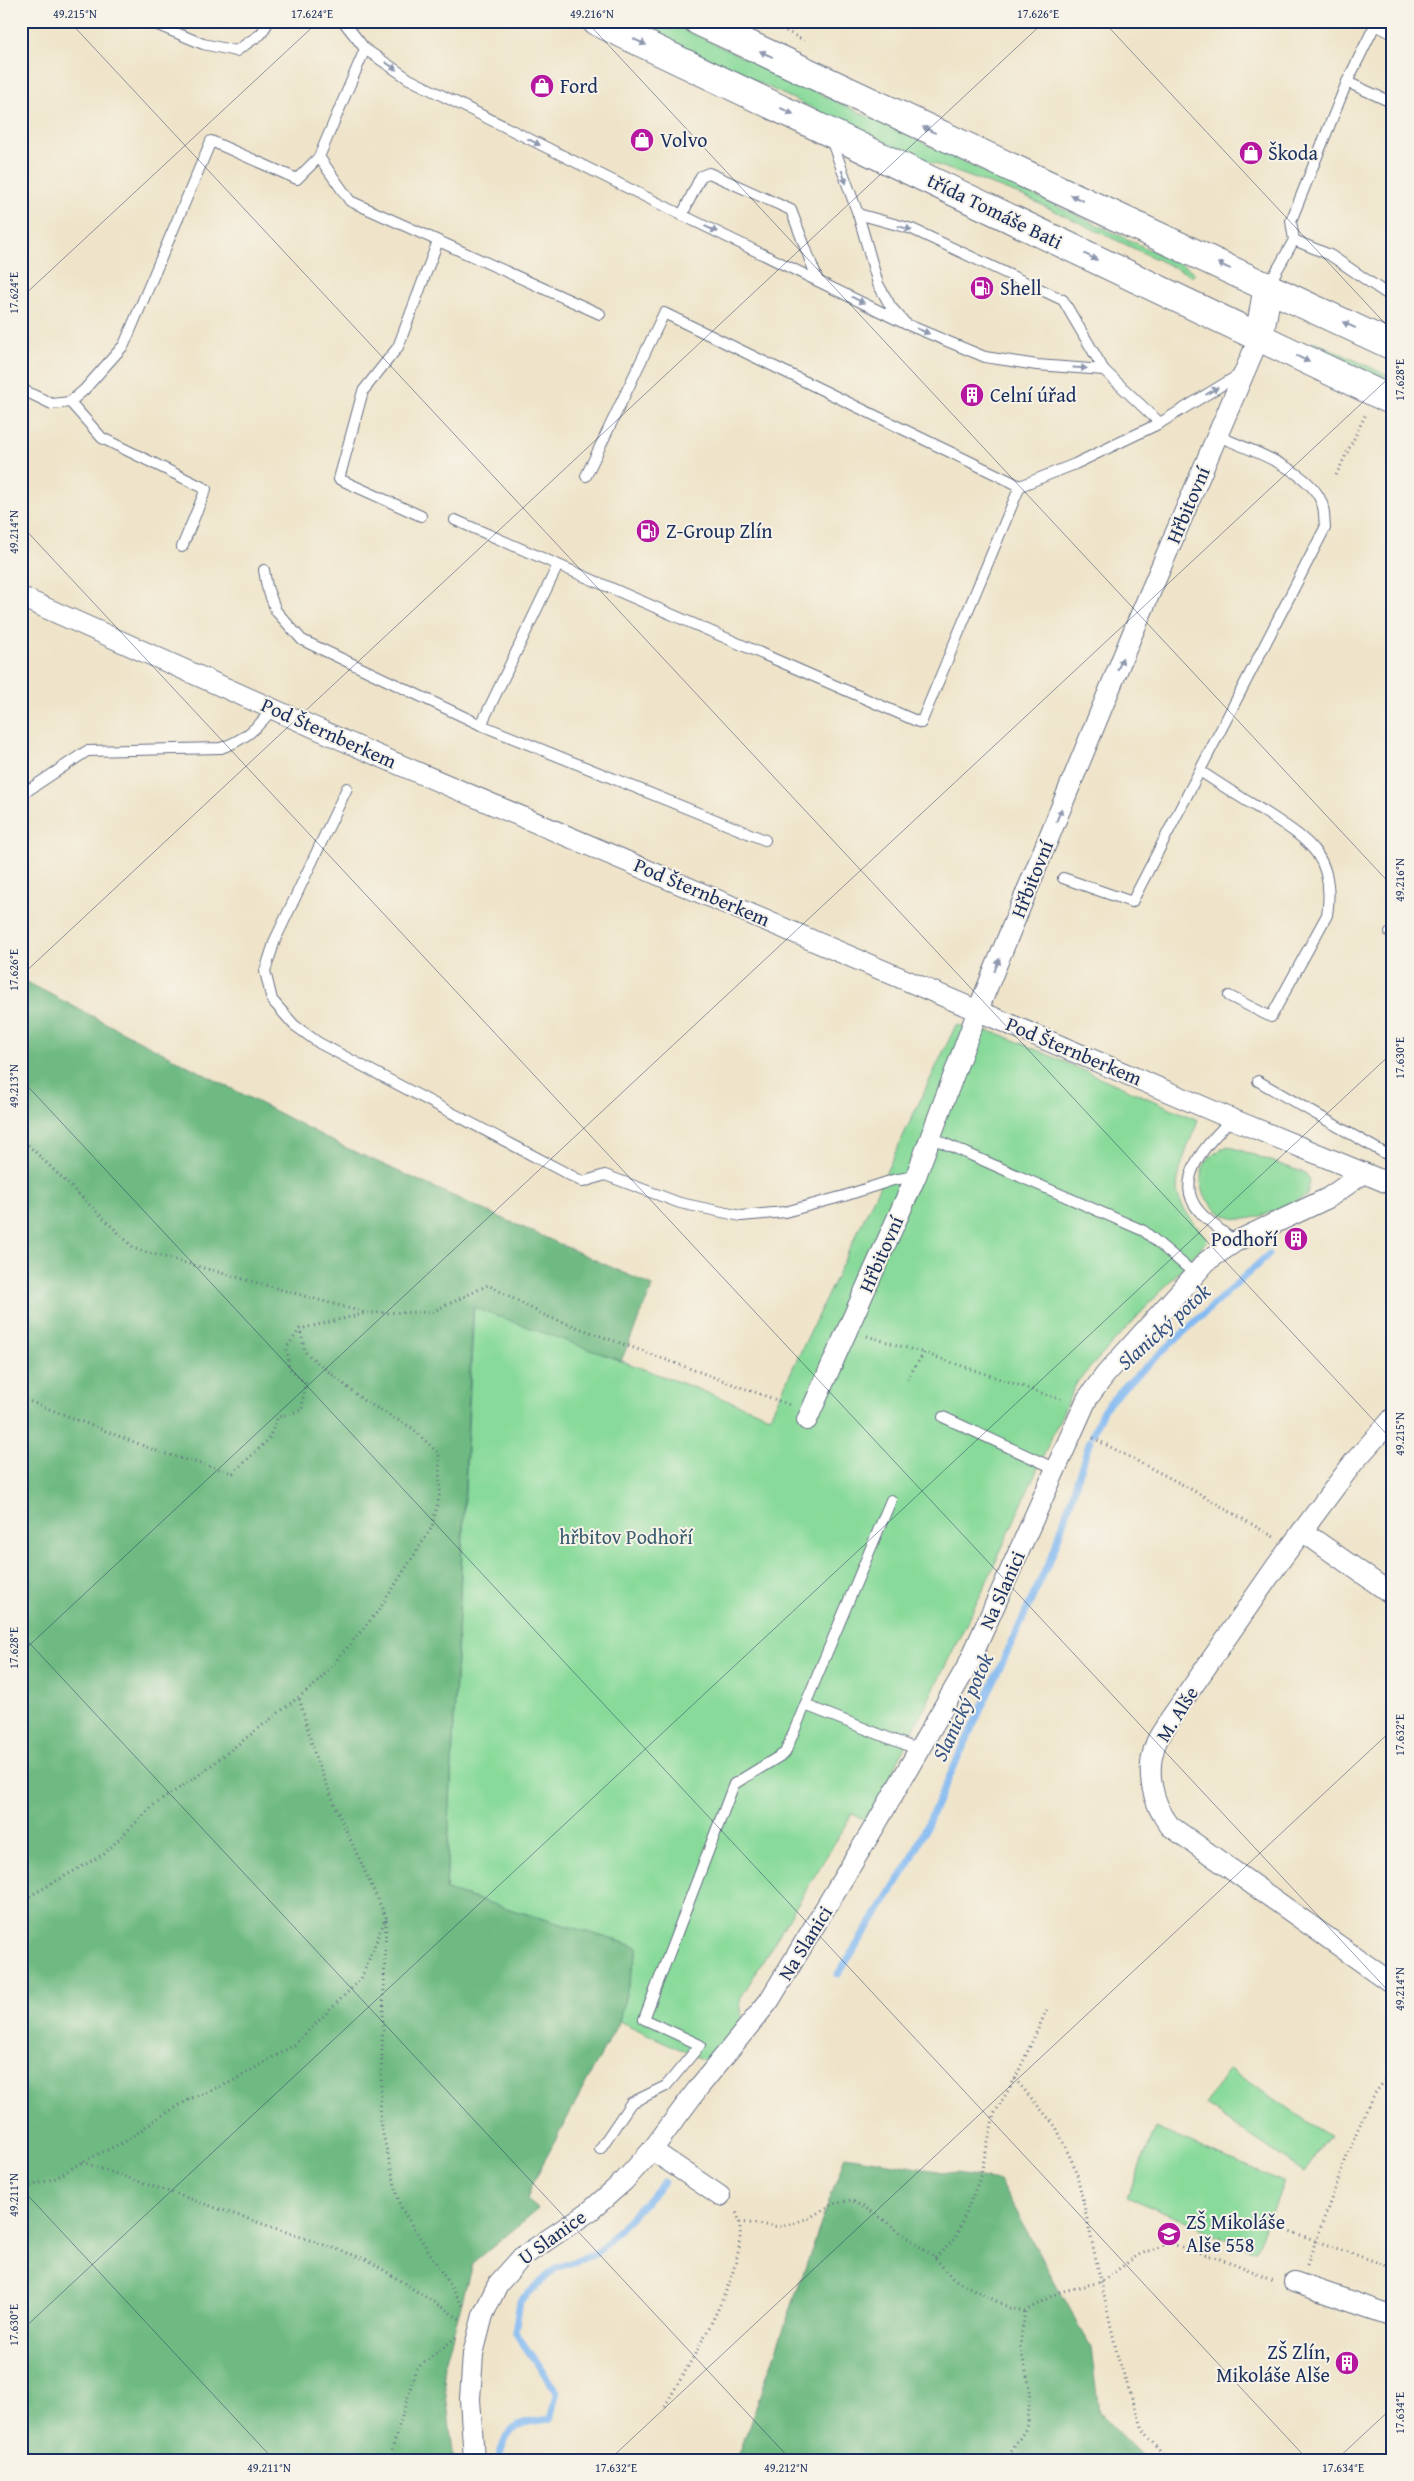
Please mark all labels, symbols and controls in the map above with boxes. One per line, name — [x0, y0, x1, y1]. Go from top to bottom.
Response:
text: 49.215°N — [53, 5, 97, 22]
text: 17.624°E — [291, 5, 333, 22]
text: 49.216°N — [570, 5, 614, 22]
text: 17.626°E — [1017, 5, 1059, 22]
one-way arrow — [633, 38, 647, 46]
one-way arrow — [759, 49, 773, 57]
one-way arrow — [384, 62, 397, 71]
place label: Ford — [560, 71, 598, 100]
shop icon: Ford — [529, 73, 555, 99]
one-way arrow — [780, 108, 794, 116]
place label: Volvo — [660, 125, 708, 154]
one-way arrow — [922, 126, 936, 134]
shop icon: Volvo — [629, 127, 655, 153]
one-way arrow — [527, 138, 542, 146]
place label: Škoda — [1268, 138, 1318, 167]
shop icon: Škoda — [1238, 140, 1264, 166]
street label: třída Tomáše Bati — [923, 165, 1068, 256]
one-way arrow — [840, 170, 848, 185]
one-way arrow — [1069, 194, 1084, 202]
one-way arrow — [898, 224, 913, 232]
one-way arrow — [704, 225, 719, 234]
one-way arrow — [1084, 253, 1099, 261]
one-way arrow — [1217, 262, 1231, 270]
text: 17.624°E — [5, 272, 22, 314]
place label: Shell — [1000, 273, 1042, 302]
fuel station icon: Shell — [969, 275, 995, 301]
one-way arrow — [850, 296, 865, 305]
one-way arrow — [1342, 321, 1356, 329]
one-way arrow — [916, 327, 931, 335]
one-way arrow — [1296, 355, 1310, 363]
text: 17.628°E — [1391, 359, 1408, 401]
one-way arrow — [1072, 364, 1088, 372]
place label: Celní úřad — [990, 380, 1077, 409]
building icon: Celní úřad — [959, 382, 985, 408]
one-way arrow — [1206, 386, 1219, 395]
street label: Hřbitovní — [1158, 461, 1217, 548]
text: 49.214°N — [5, 510, 22, 554]
place label: Z-Group Zlín — [666, 516, 772, 545]
fuel station icon: Z-Group Zlín — [635, 518, 661, 544]
one-way arrow — [1117, 657, 1125, 671]
street label: Pod Šternberkem — [257, 690, 402, 776]
one-way arrow — [1055, 807, 1063, 822]
street label: Hřbitovní — [1003, 835, 1060, 922]
street label: Pod Šternberkem — [630, 850, 775, 934]
text: 49.216°N — [1391, 858, 1408, 902]
text: 17.626°E — [5, 949, 22, 991]
one-way arrow — [993, 958, 1001, 972]
street label: Pod Šternberkem — [1002, 1009, 1147, 1093]
text: 17.630°E — [1391, 1037, 1408, 1079]
text: 49.213°N — [5, 1064, 22, 1108]
street label: Hřbitovní — [851, 1210, 910, 1297]
place label: Podhoří — [1211, 1224, 1278, 1253]
building icon: Podhoří — [1283, 1226, 1309, 1252]
water label: Slanický potok — [1110, 1276, 1218, 1377]
text: 49.215°N — [1391, 1412, 1408, 1456]
park label: hřbitov Podhoří — [559, 1522, 693, 1551]
street label: Na Slanici — [971, 1546, 1032, 1634]
text: 17.628°E — [5, 1627, 22, 1669]
water label: Slanický potok — [924, 1647, 1001, 1766]
street label: M. Alše — [1148, 1680, 1205, 1747]
text: 17.632°E — [1391, 1714, 1408, 1756]
street label: Na Slanici — [770, 1899, 839, 1986]
text: 49.214°N — [1391, 1967, 1408, 2011]
text: 49.211°N — [5, 2173, 22, 2217]
street label: U Slanice — [512, 2202, 592, 2271]
place label: ZŠ Mikoláše Alše 558 — [1186, 2207, 1285, 2259]
school or university icon: ZŠ Mikoláše Alše 558 — [1156, 2221, 1182, 2247]
text: 17.630°E — [5, 2304, 22, 2346]
place label: ZŠ Zlín, Mikoláše Alše — [1216, 2337, 1330, 2389]
building icon: ZŠ Zlín, Mikoláše Alše — [1334, 2350, 1360, 2376]
text: 17.634°E — [1391, 2392, 1408, 2434]
text: 49.211°N — [247, 2459, 291, 2476]
text: 17.632°E — [595, 2459, 637, 2476]
text: 49.212°N — [764, 2459, 808, 2476]
text: 17.634°E — [1322, 2459, 1364, 2476]

